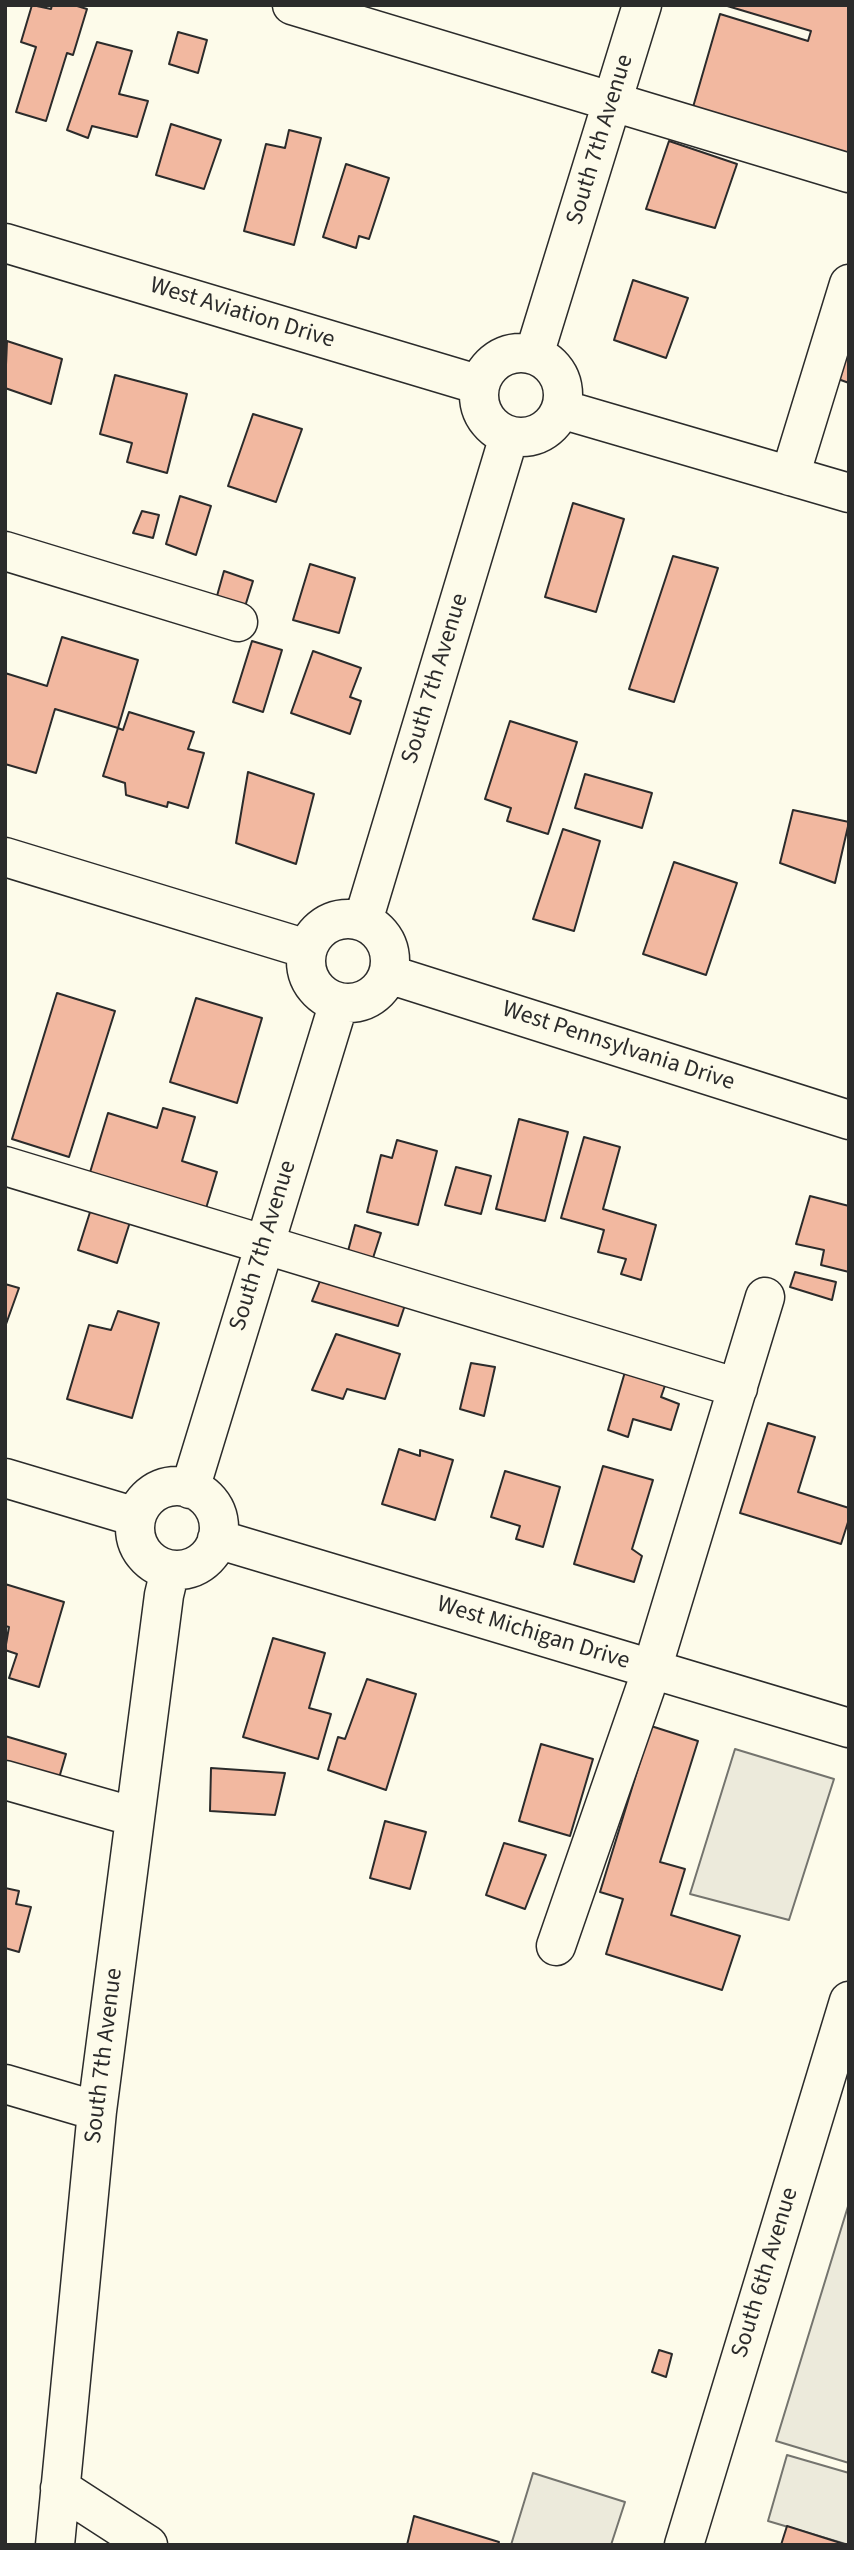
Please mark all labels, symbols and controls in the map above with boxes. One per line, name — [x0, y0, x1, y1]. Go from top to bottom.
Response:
street label: South 7th Avenue — [561, 51, 641, 229]
street label: West Aviation Drive — [146, 272, 338, 356]
street label: South 7th Avenue — [396, 590, 476, 768]
street label: West Pennsylvania Drive — [498, 996, 738, 1098]
street label: South 7th Avenue — [224, 1157, 304, 1335]
street label: West Michigan Drive — [433, 1591, 633, 1677]
street label: South 7th Avenue — [80, 1967, 130, 2145]
street label: South 6th Avenue — [726, 2184, 806, 2362]

